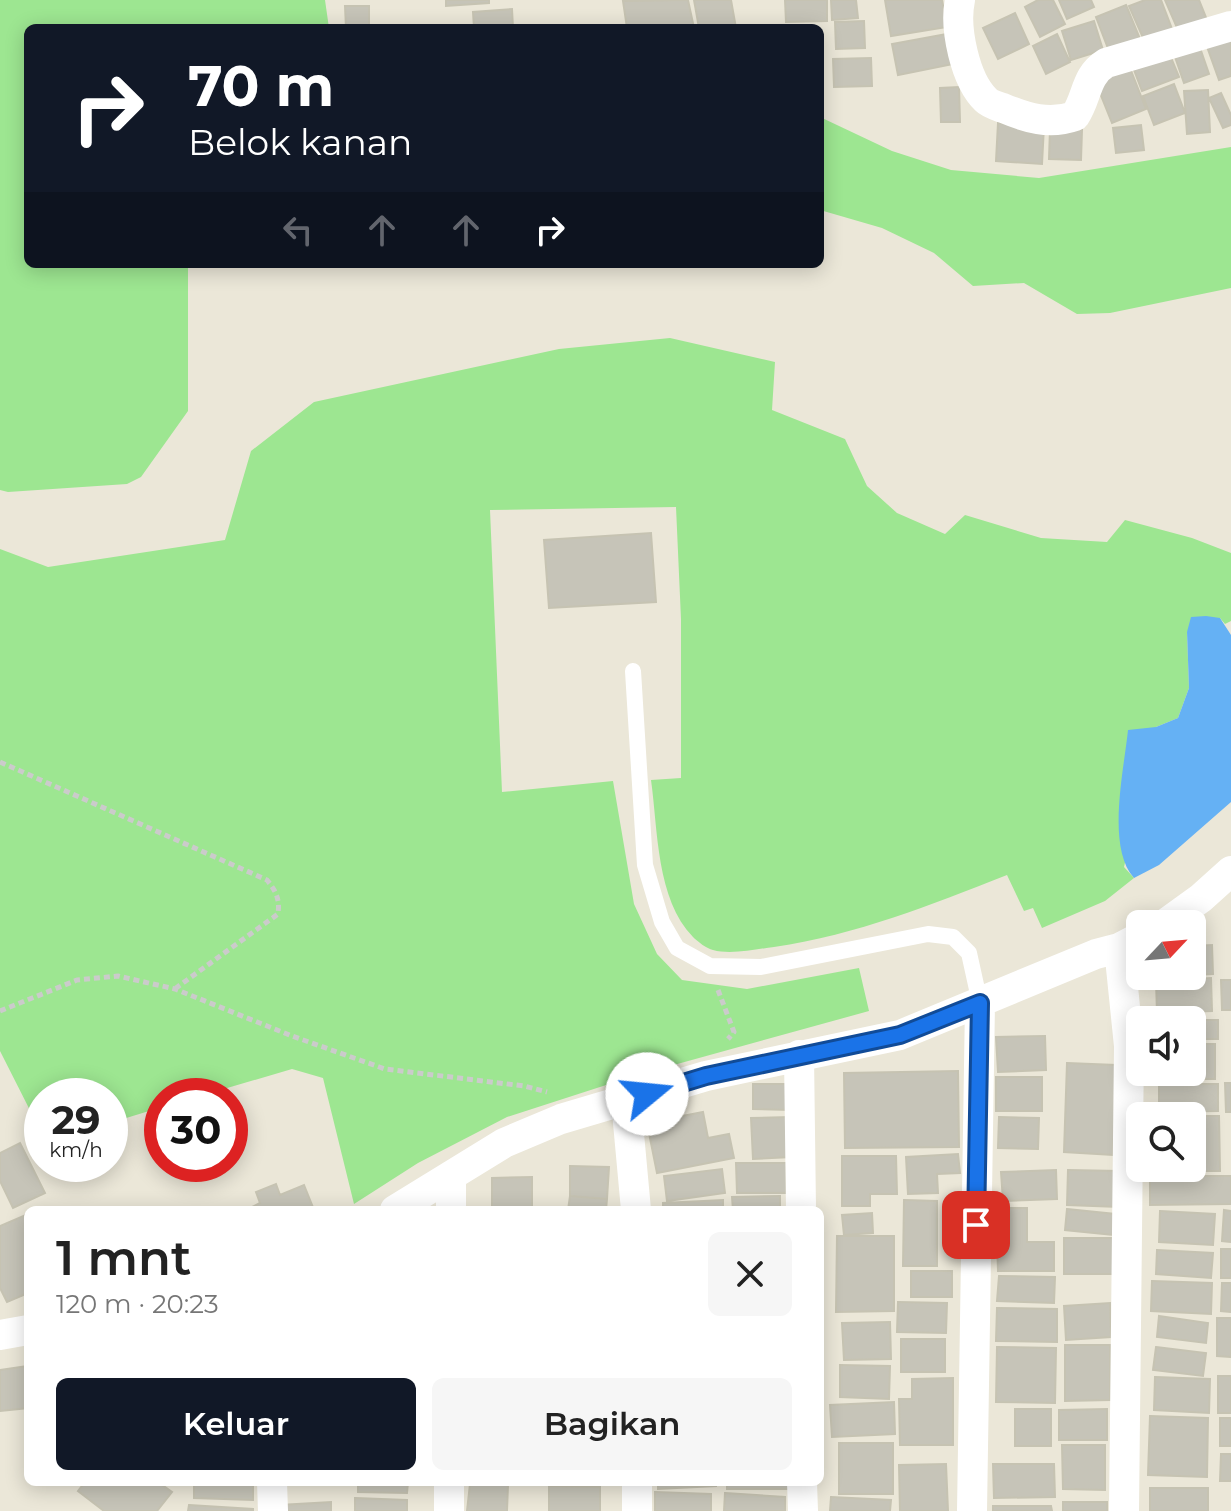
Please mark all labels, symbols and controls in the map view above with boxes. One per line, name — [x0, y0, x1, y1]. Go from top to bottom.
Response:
text: 70 m — [188, 52, 334, 120]
icon: right — [56, 56, 160, 160]
text: Belok kanan — [188, 120, 412, 164]
icon: left — [276, 208, 320, 252]
icon: ahead — [360, 208, 404, 252]
icon: ahead — [444, 208, 488, 252]
icon: right — [528, 208, 572, 252]
north arrow — [1126, 910, 1206, 990]
map controls — [1126, 910, 1206, 1182]
button: sound — [1126, 1006, 1206, 1086]
position arrow — [605, 1052, 689, 1136]
speed limit sign: 30 — [144, 1078, 248, 1182]
text: 29 — [51, 1095, 101, 1144]
button: search — [1126, 1102, 1206, 1182]
text: km/h — [49, 1138, 103, 1162]
pin — [942, 1191, 1010, 1259]
icon: arrive — [954, 1203, 998, 1247]
text: 1 mnt — [56, 1229, 191, 1287]
button: close — [708, 1232, 792, 1316]
text: 120 m · 20:23 — [56, 1288, 219, 1320]
button: Keluar — [56, 1378, 416, 1470]
button: Bagikan — [432, 1378, 792, 1470]

